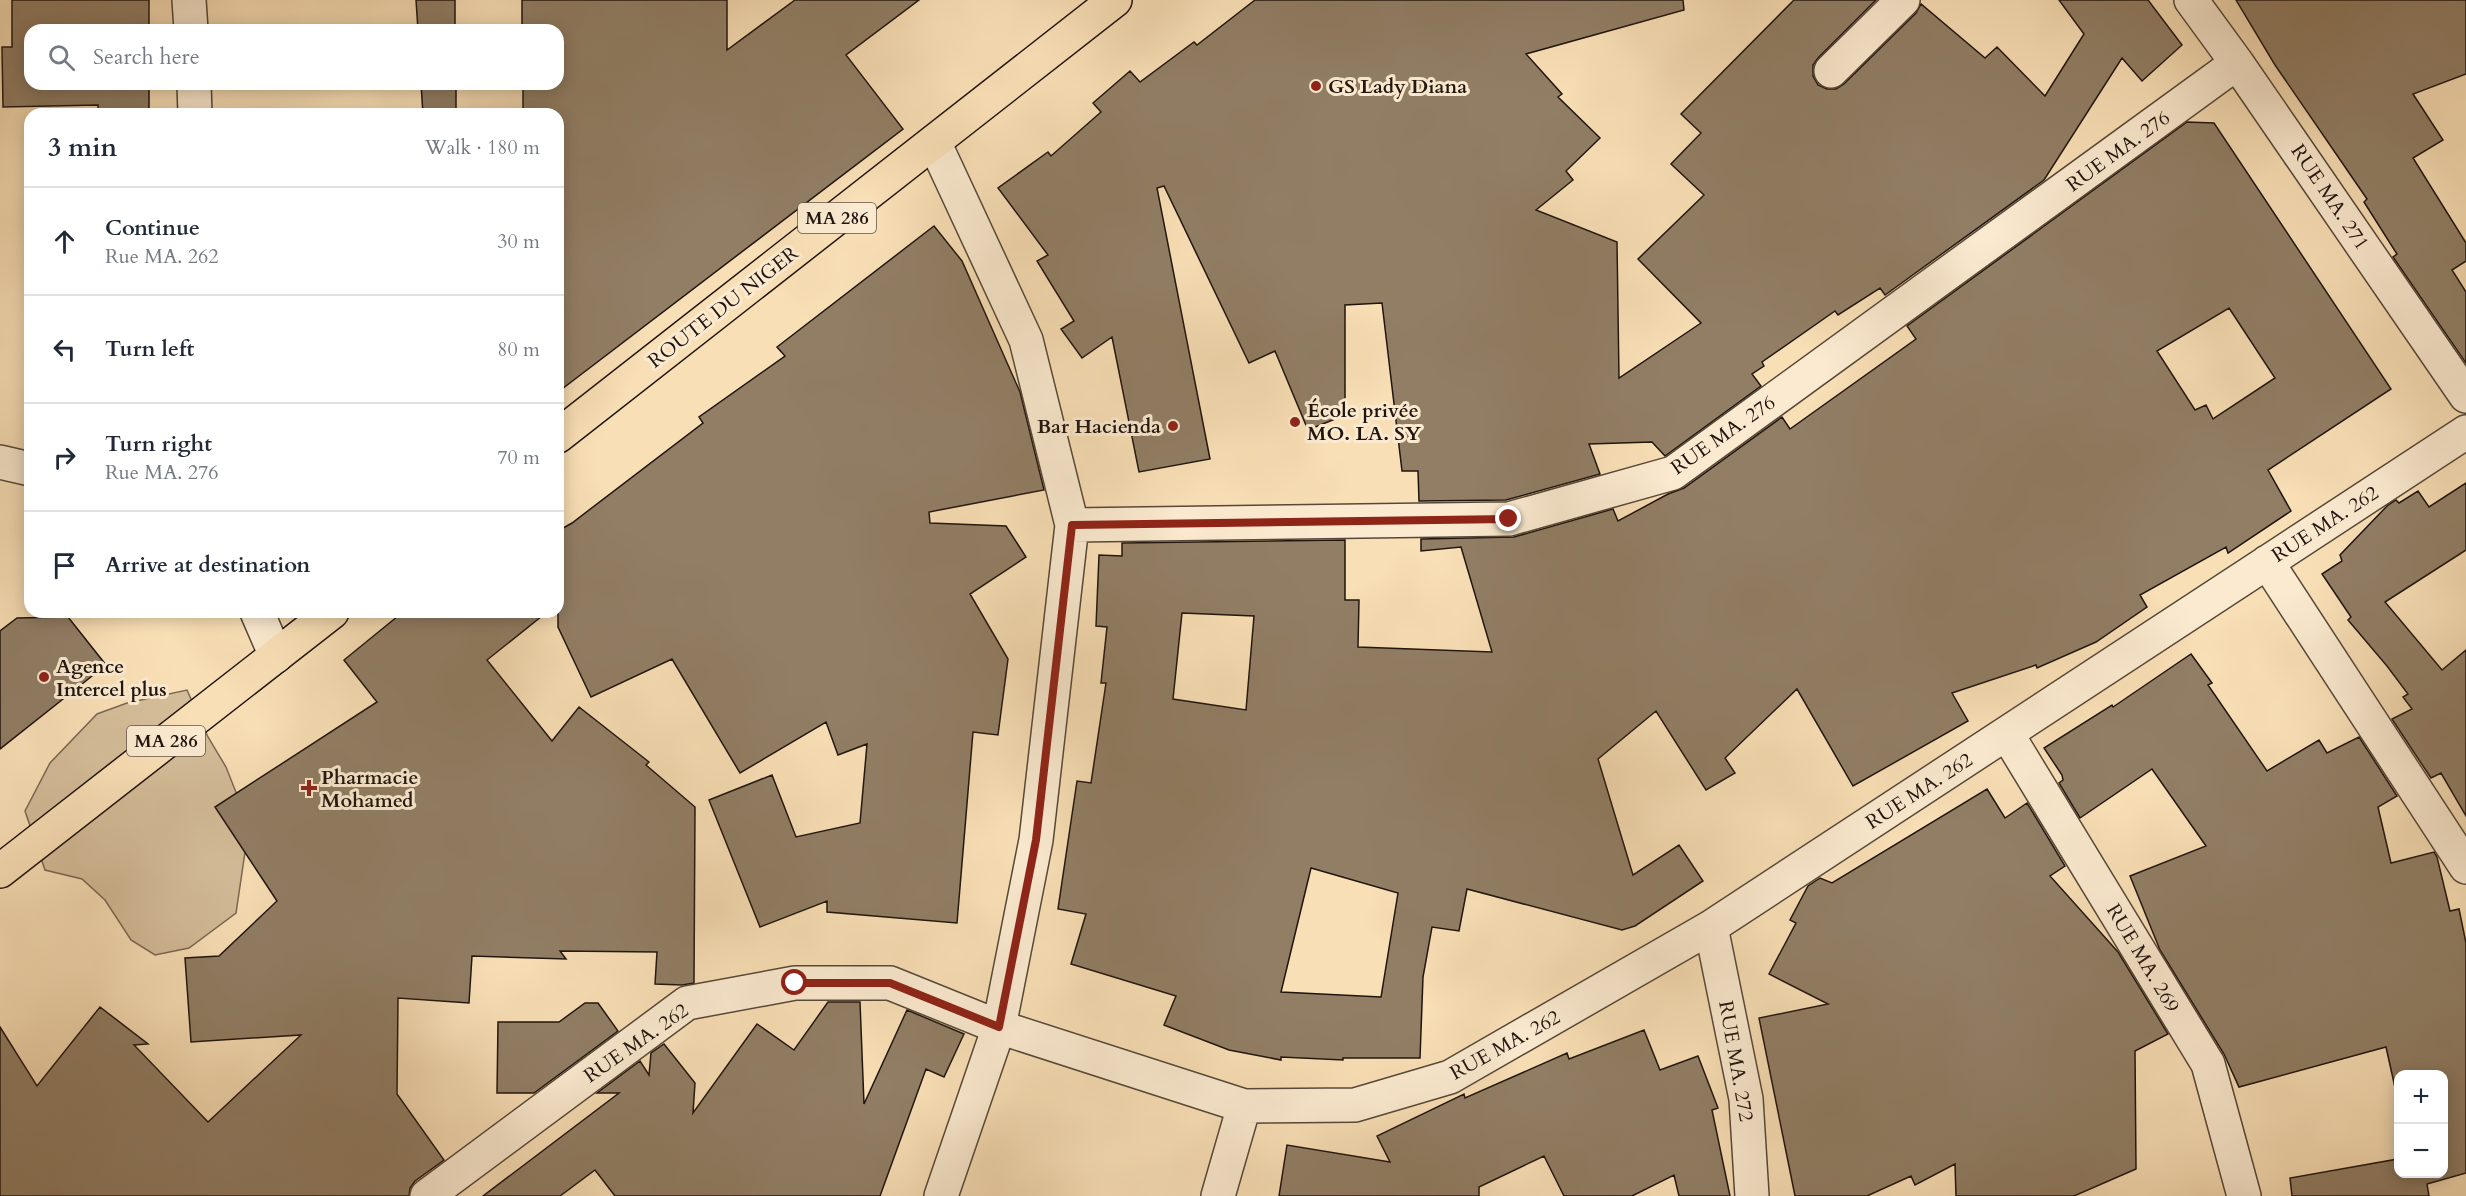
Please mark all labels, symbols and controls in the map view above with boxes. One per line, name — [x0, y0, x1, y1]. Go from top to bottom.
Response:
search box — [24, 24, 564, 90]
icon: search — [45, 41, 78, 74]
text: Search here — [93, 42, 200, 72]
place label: GS Lady Diana — [1328, 73, 1467, 100]
marker: GS Lady Diana — [1309, 79, 1323, 93]
street label: RUE MA. 276 — [2061, 104, 2175, 198]
text: 3 min — [48, 130, 117, 165]
text: Walk · 180 m — [425, 134, 540, 161]
street label: RUE MA. 271 — [2285, 139, 2375, 255]
road number: MA 286 — [798, 203, 876, 233]
text: Continue — [105, 213, 200, 243]
icon: ahead — [48, 225, 81, 258]
text: 30 m — [497, 228, 540, 255]
street label: ROUTE DU NIGER — [642, 240, 804, 374]
text: Rue MA. 262 — [105, 243, 219, 270]
icon: left — [48, 333, 81, 366]
text: Turn left — [105, 334, 194, 364]
text: 80 m — [497, 336, 540, 363]
street label: RUE MA. 276 — [1665, 389, 1781, 481]
place label: École privée MO. LA. SY — [1307, 397, 1421, 447]
place label: Bar Hacienda — [1037, 413, 1161, 440]
marker: École privée MO. LA. SY — [1288, 415, 1302, 429]
marker: Bar Hacienda — [1166, 419, 1180, 433]
text: Turn right — [105, 429, 212, 459]
icon: right — [48, 441, 81, 474]
text: 70 m — [497, 444, 540, 471]
text: Rue MA. 276 — [105, 459, 219, 486]
street label: RUE MA. 262 — [2266, 479, 2384, 569]
route end — [1495, 505, 1521, 531]
icon: arrive — [48, 549, 81, 582]
text: Arrive at destination — [105, 550, 310, 580]
place label: Agence Intercel plus — [56, 653, 167, 703]
marker: Agence Intercel plus — [37, 670, 51, 684]
road number: MA 286 — [127, 726, 205, 756]
street label: RUE MA. 262 — [1860, 746, 1978, 836]
place label: Pharmacie Mohamed — [321, 764, 418, 814]
marker: Pharmacie Mohamed — [302, 781, 316, 795]
street label: RUE MA. 269 — [2100, 899, 2186, 1017]
route start — [781, 969, 807, 995]
street label: RUE MA. 262 — [578, 997, 694, 1089]
street label: RUE MA. 272 — [1712, 999, 1760, 1123]
street label: RUE MA. 262 — [1445, 1004, 1565, 1086]
map controls — [2394, 1070, 2448, 1178]
button: + — [2394, 1070, 2448, 1124]
button: − — [2394, 1124, 2448, 1178]

